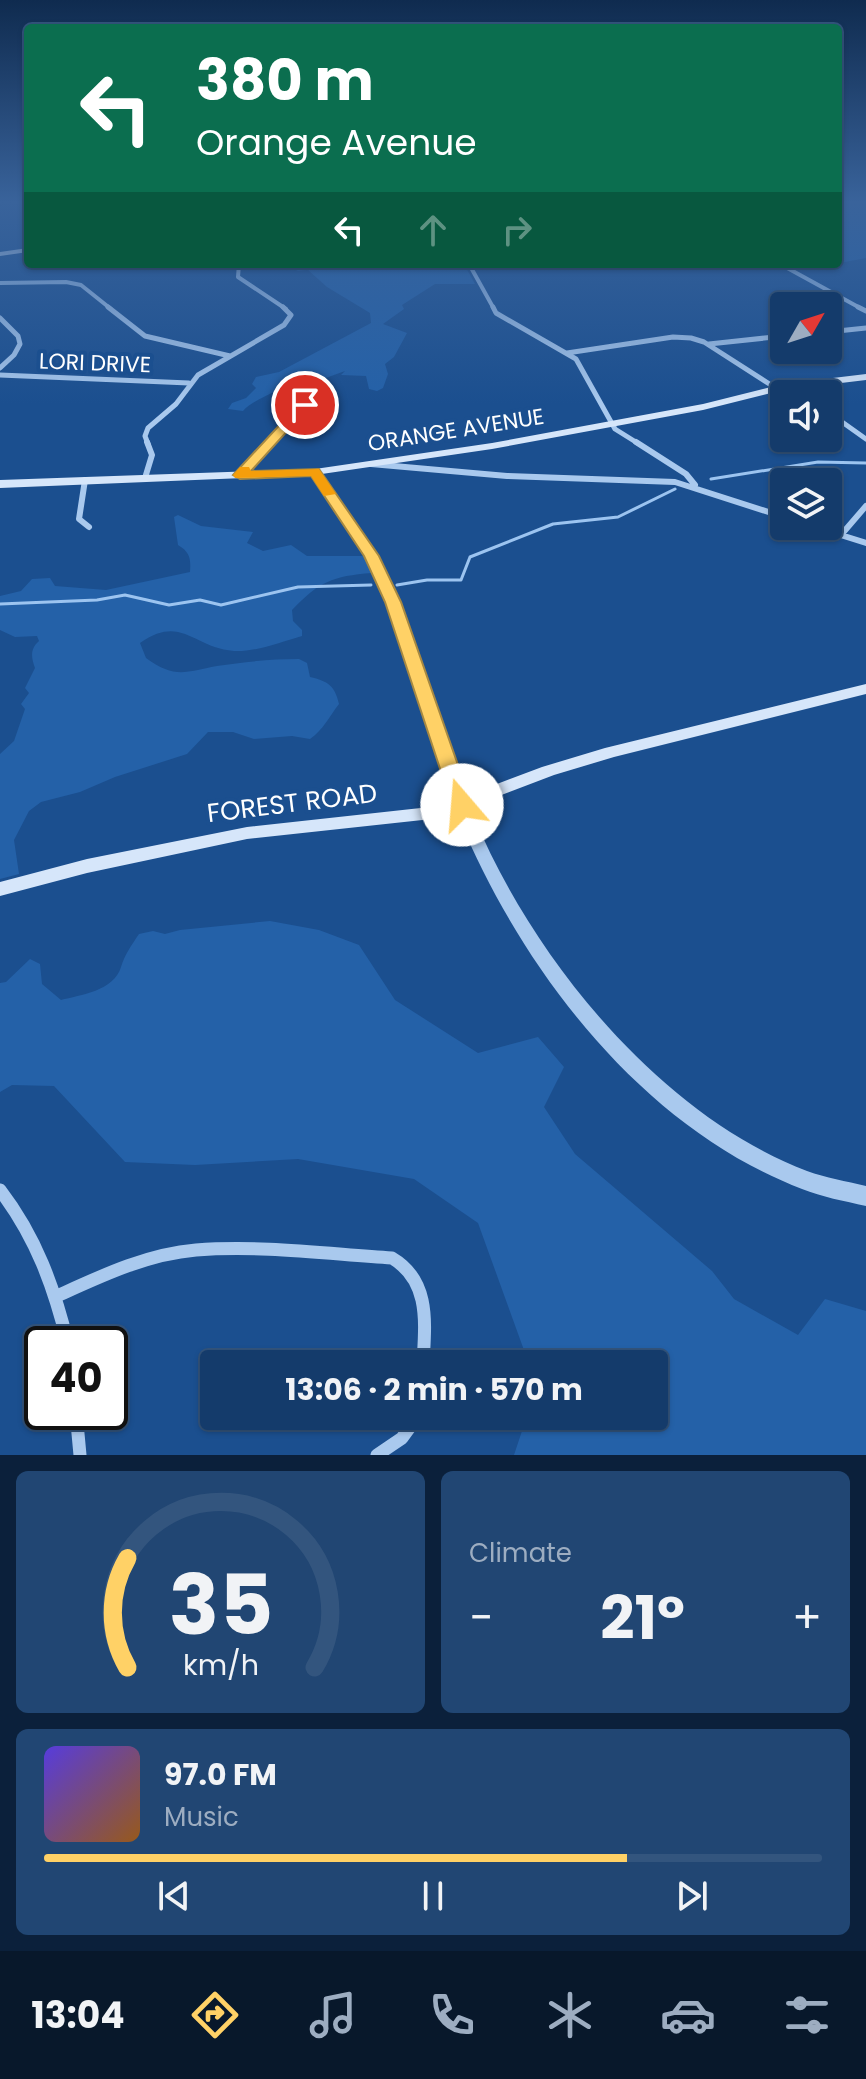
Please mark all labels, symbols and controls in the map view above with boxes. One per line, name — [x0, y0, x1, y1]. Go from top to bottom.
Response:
text: 380 m — [196, 41, 374, 120]
icon: left — [64, 56, 168, 160]
text: Orange Avenue — [196, 117, 477, 168]
icon: left — [327, 208, 371, 252]
icon: ahead — [411, 208, 455, 252]
icon: right — [495, 208, 539, 252]
north arrow — [770, 292, 842, 364]
map controls — [770, 292, 842, 540]
street label: LORI DRIVE — [39, 346, 151, 380]
pin — [271, 371, 339, 439]
button: sound — [770, 380, 842, 452]
icon: arrive — [283, 383, 327, 427]
street label: ORANGE AVENUE — [366, 401, 546, 459]
button: layers — [770, 468, 842, 540]
position arrow — [420, 763, 504, 847]
street label: FOREST ROAD — [205, 775, 379, 831]
speed limit sign: 40 — [24, 1326, 128, 1430]
text: 13:06 · 2 min · 570 m — [285, 1368, 583, 1411]
text: Climate — [469, 1535, 572, 1571]
text: 35 — [168, 1547, 273, 1663]
text: 21° — [600, 1576, 685, 1660]
text: − — [469, 1587, 493, 1648]
text: + — [792, 1587, 822, 1648]
text: km/h — [182, 1645, 259, 1685]
text: 97.0 FM — [164, 1753, 277, 1796]
text: Music — [164, 1799, 239, 1835]
icon: previous — [152, 1874, 196, 1918]
icon: pause — [411, 1874, 455, 1918]
icon: next — [670, 1874, 714, 1918]
icon: directions — [187, 1987, 243, 2043]
icon: music — [305, 1987, 361, 2043]
icon: phone — [424, 1987, 480, 2043]
icon: climate — [542, 1987, 598, 2043]
icon: car — [660, 1987, 716, 2043]
icon: filters — [779, 1987, 835, 2043]
text: 13:04 — [31, 1990, 125, 2041]

